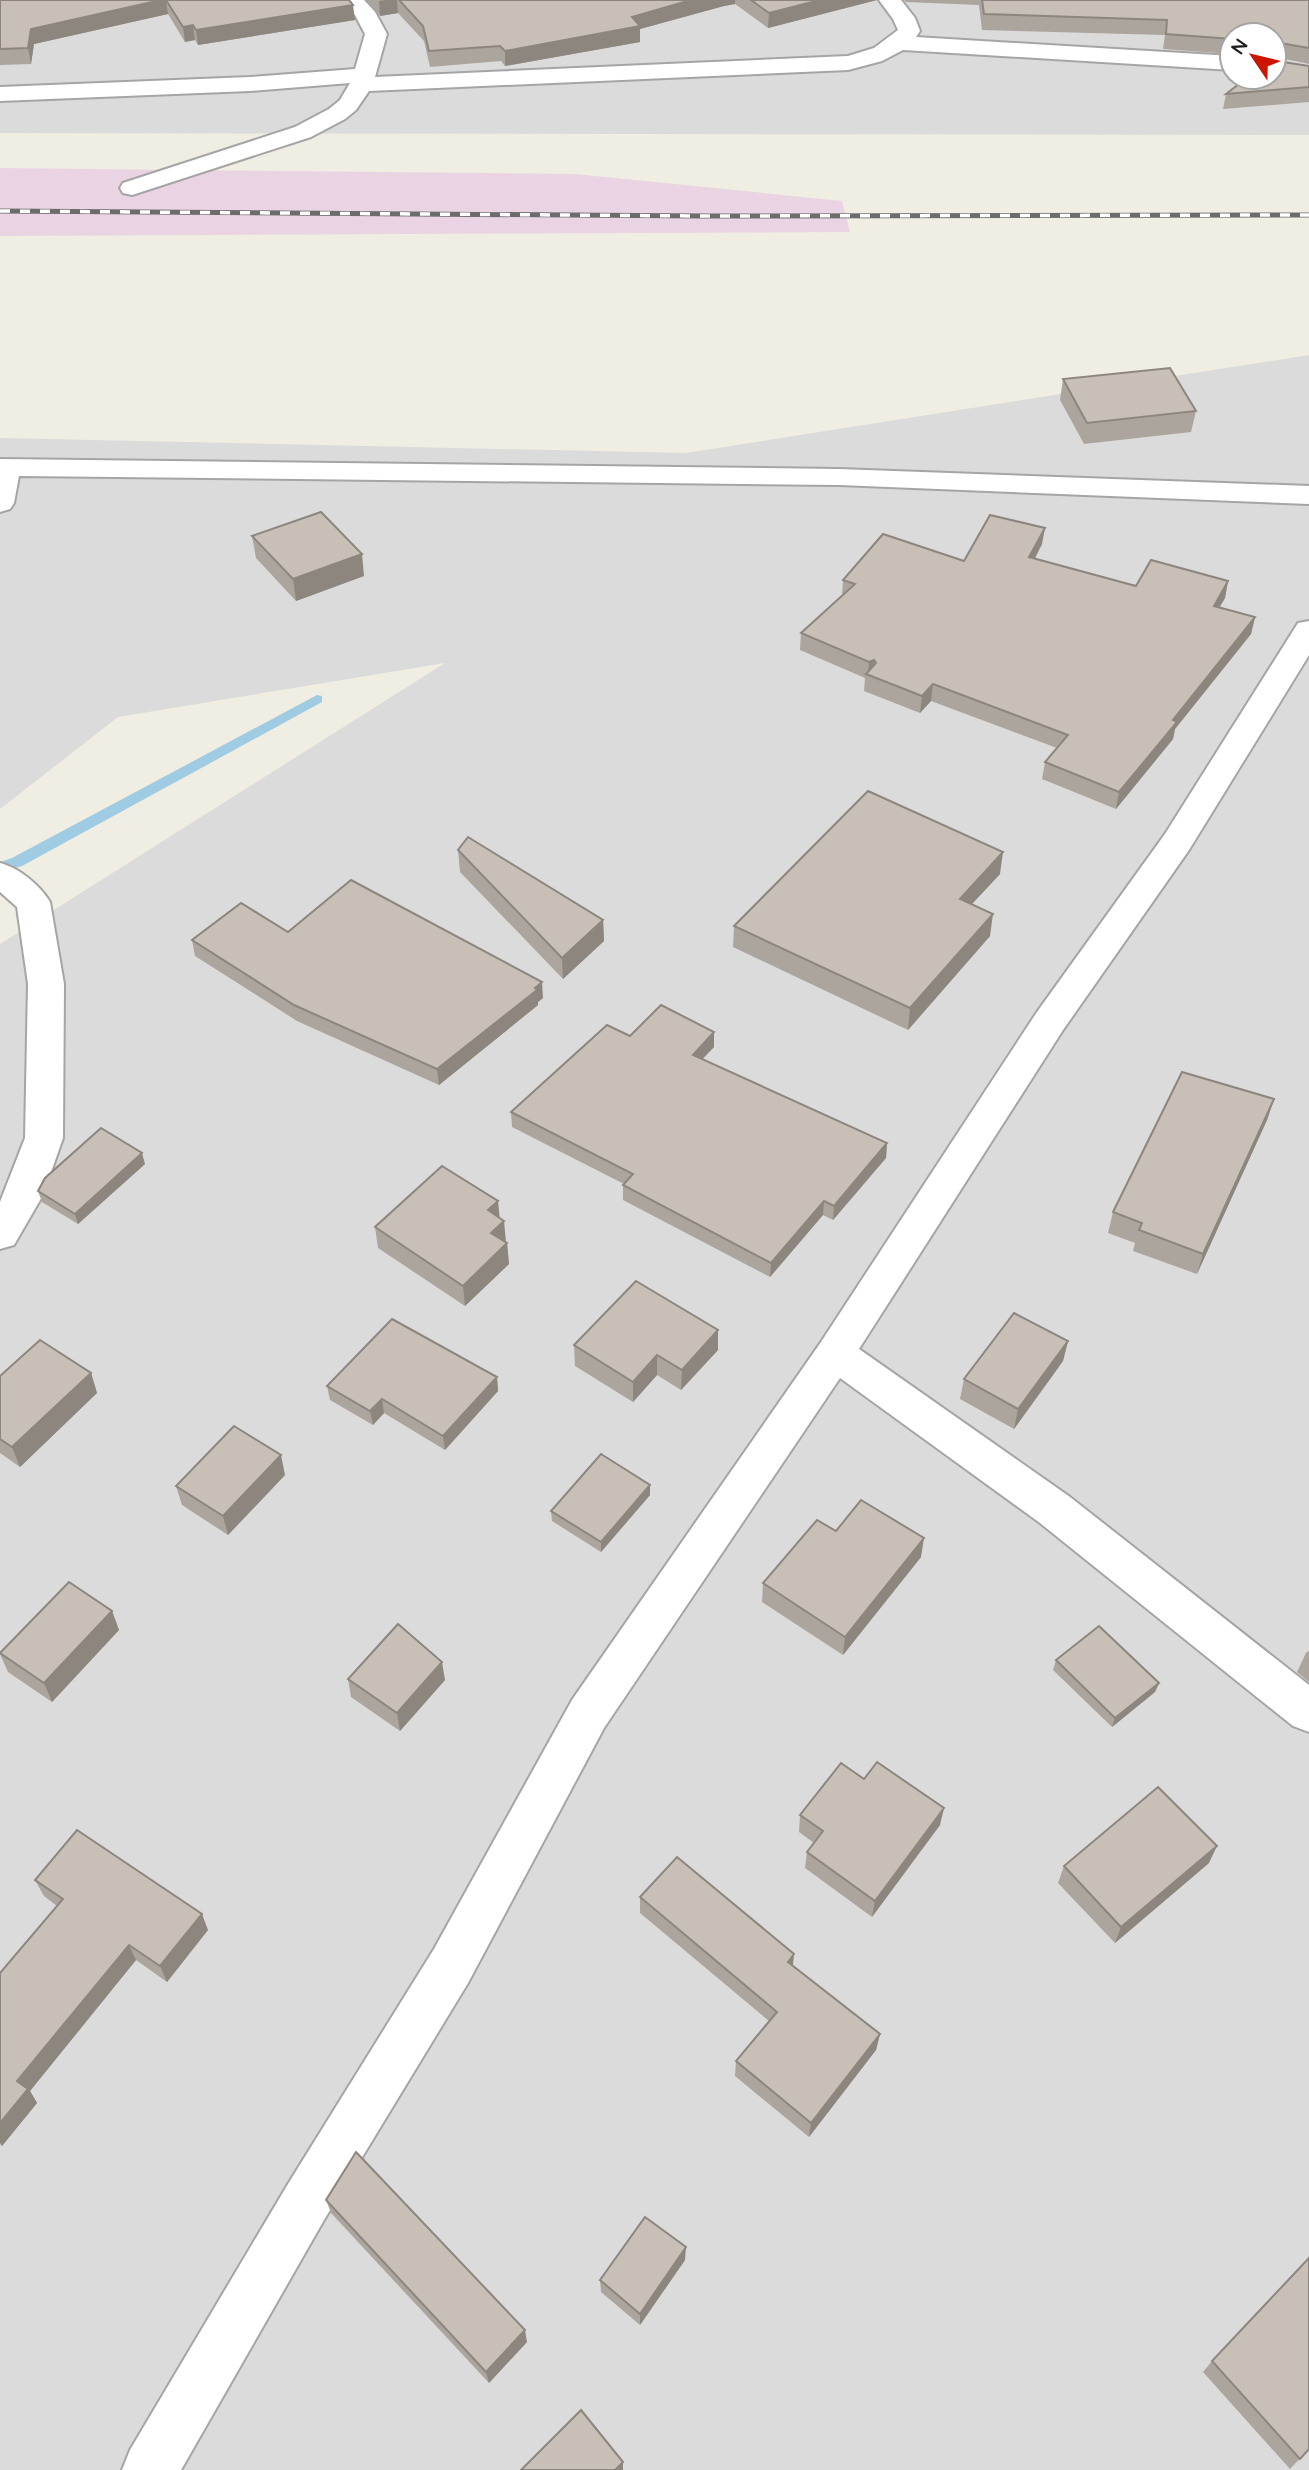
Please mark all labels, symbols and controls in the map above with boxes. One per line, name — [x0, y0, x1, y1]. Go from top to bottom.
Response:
north arrow — [1218, 21, 1288, 91]
text: N — [1225, 34, 1253, 59]

